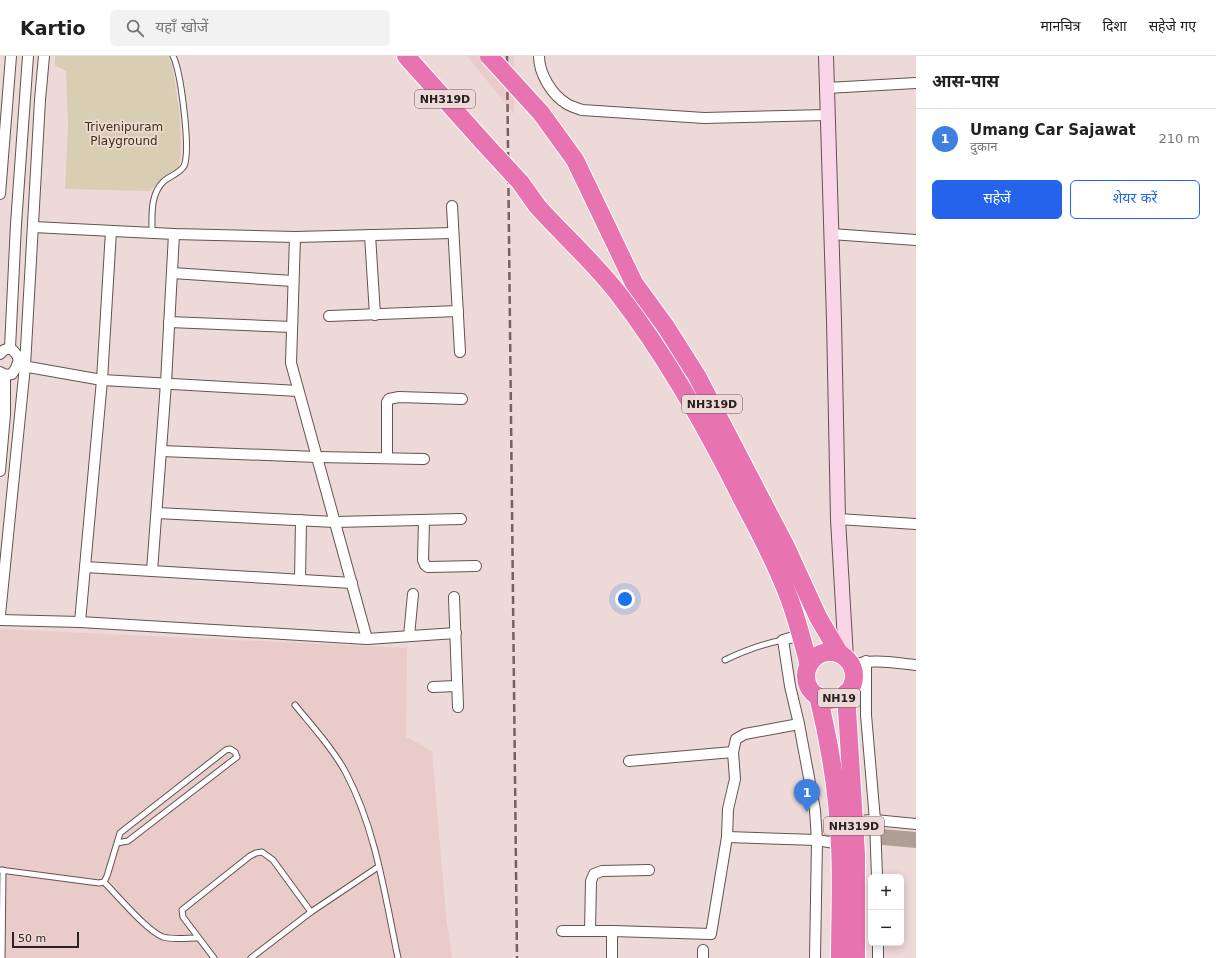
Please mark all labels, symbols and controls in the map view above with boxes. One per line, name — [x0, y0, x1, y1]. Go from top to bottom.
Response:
search box — [110, 10, 390, 46]
text: Kartio — [20, 17, 86, 39]
icon: search — [124, 17, 146, 39]
text: यहाँ खोजें — [156, 18, 208, 36]
text: मानचित्र — [1040, 18, 1080, 34]
text: दिशा — [1102, 18, 1127, 34]
text: सहेजे गए — [1149, 18, 1196, 34]
text: आस-पास — [932, 71, 999, 91]
road number: NH319D — [415, 90, 475, 108]
park label: Trivenipuram Playground — [84, 120, 163, 148]
text: Umang Car Sajawat — [970, 121, 1136, 139]
text: 1 — [940, 131, 950, 146]
text: 210 m — [1158, 131, 1200, 146]
text: दुकान — [970, 139, 997, 154]
button: सहेजें — [932, 180, 1062, 219]
button: शेयर करें — [1070, 180, 1200, 219]
road number: NH319D — [682, 395, 742, 413]
your location — [615, 589, 635, 609]
road number: NH19 — [818, 689, 860, 707]
pin: 1 — [794, 779, 820, 812]
road number: NH319D — [824, 817, 884, 835]
map controls — [868, 874, 904, 946]
button: + — [868, 874, 904, 910]
button: − — [868, 910, 904, 946]
scale bar — [12, 930, 79, 949]
text: 50 m — [18, 932, 46, 945]

